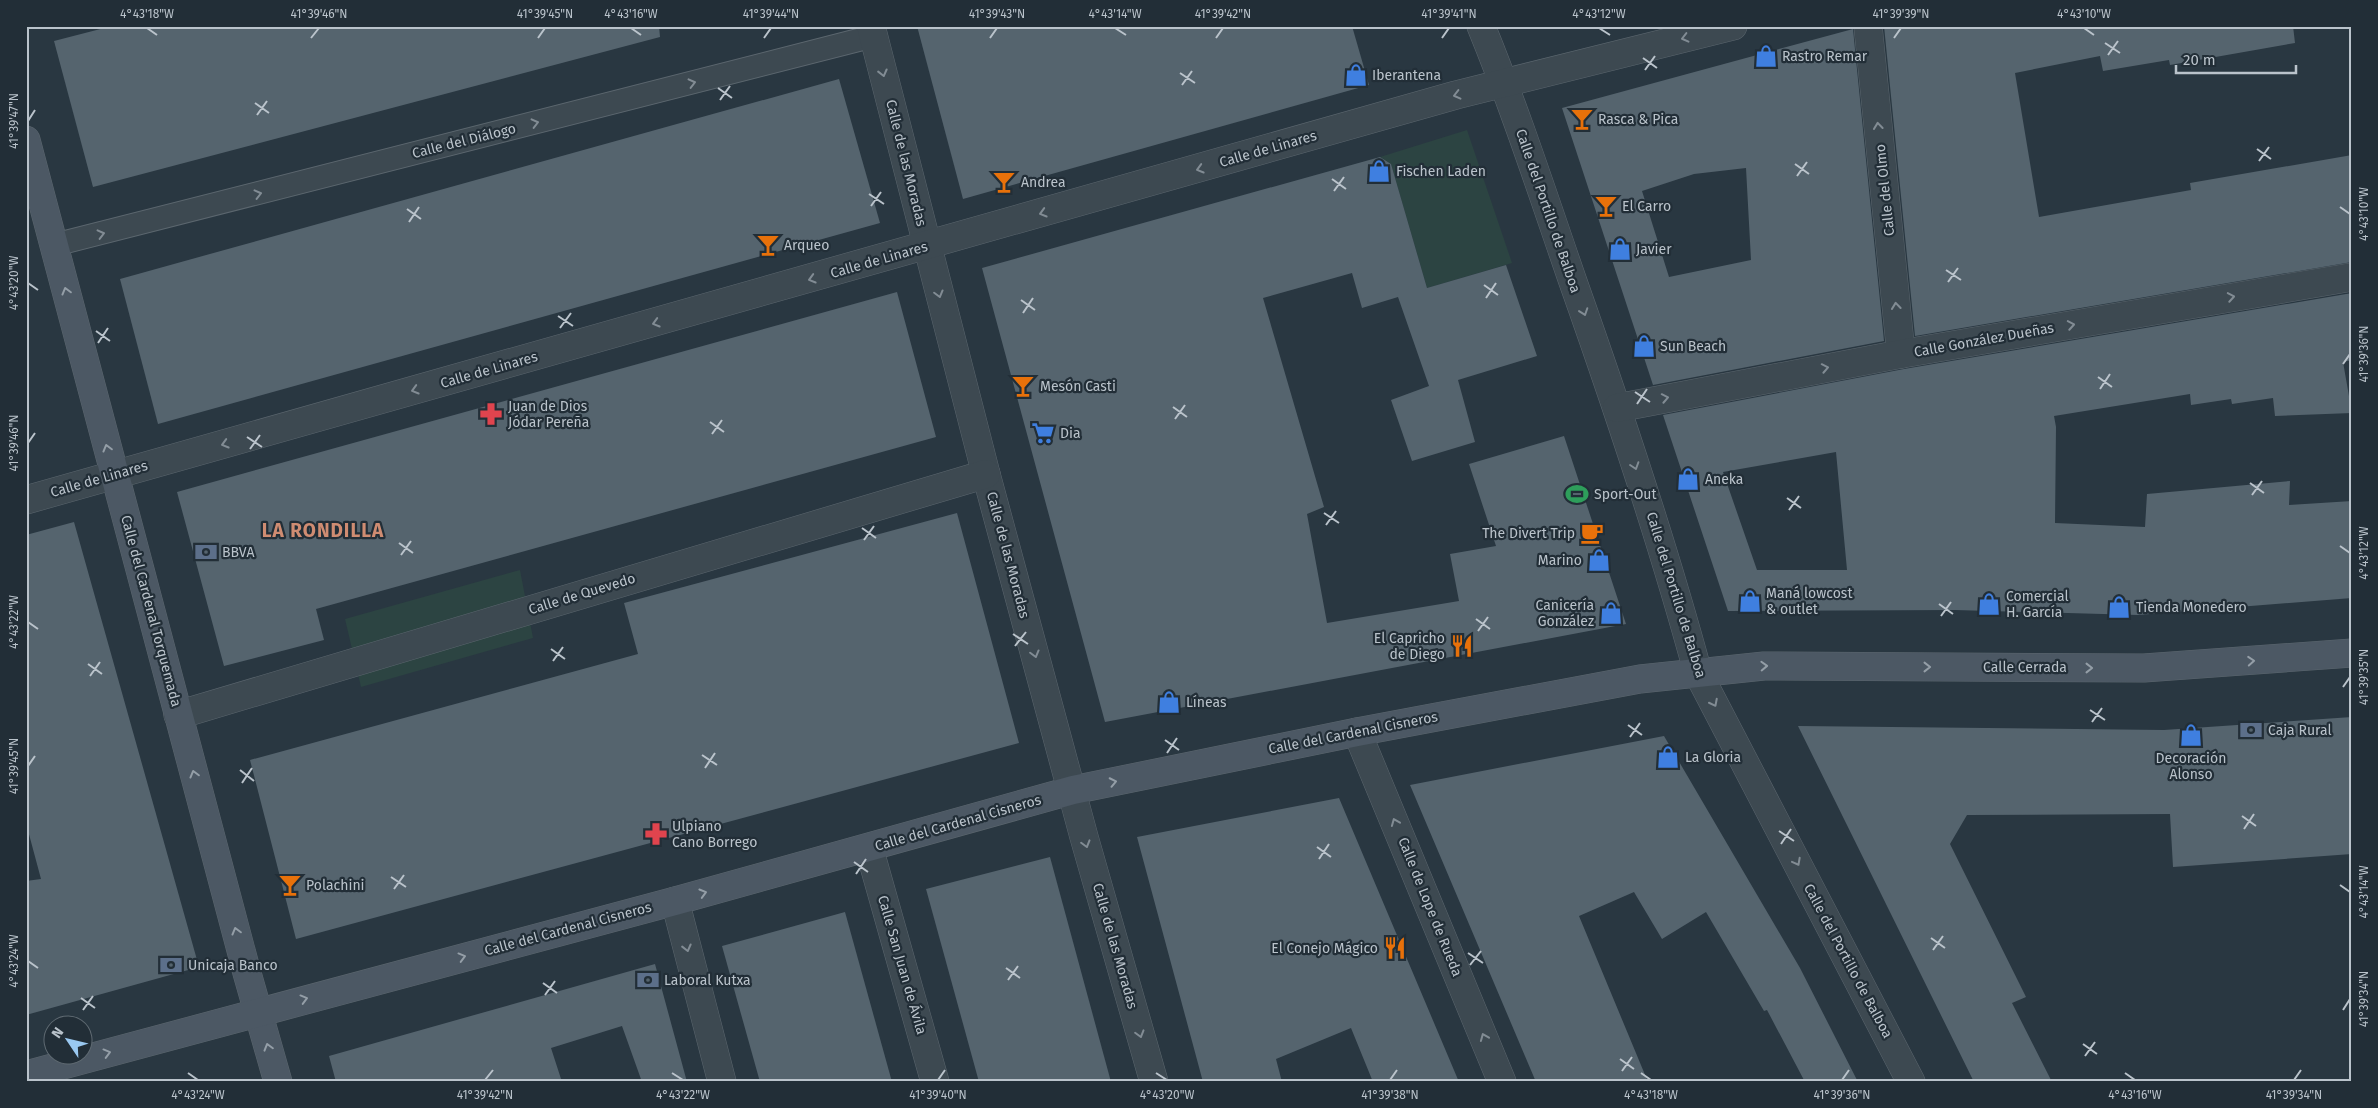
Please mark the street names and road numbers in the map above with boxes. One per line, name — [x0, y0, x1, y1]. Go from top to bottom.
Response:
street label: Calle de las Moradas — [882, 98, 930, 229]
street label: Calle del Diálogo — [410, 120, 518, 162]
street label: Calle de Linares — [1217, 127, 1319, 171]
street label: Calle del Portillo de Balboa — [1512, 127, 1584, 295]
street label: Calle del Olmo — [1872, 143, 1898, 237]
street label: Calle de Linares — [828, 238, 930, 282]
street label: Calle González Dueñas — [1913, 319, 2056, 361]
street label: Calle de Linares — [438, 348, 540, 392]
street label: Calle de Linares — [48, 457, 150, 501]
street label: Calle de las Moradas — [983, 490, 1033, 620]
street label: Calle del Portillo de Balboa — [1643, 510, 1709, 680]
street label: Calle del Cardenal Torquemada — [117, 513, 185, 709]
street label: Calle de Quevedo — [527, 570, 637, 618]
street label: Calle Cerrada — [1983, 659, 2067, 676]
street label: Calle del Cardenal Cisneros — [1267, 708, 1440, 758]
street label: Calle del Cardenal Cisneros — [873, 791, 1044, 855]
street label: Calle de Lope de Rueda — [1394, 835, 1466, 979]
street label: Calle de las Moradas — [1089, 881, 1141, 1011]
street label: Calle del Portillo de Balboa — [1800, 881, 1896, 1041]
street label: Calle San Juan de Ávila — [874, 893, 931, 1037]
street label: Calle del Cardenal Cisneros — [483, 898, 654, 959]

